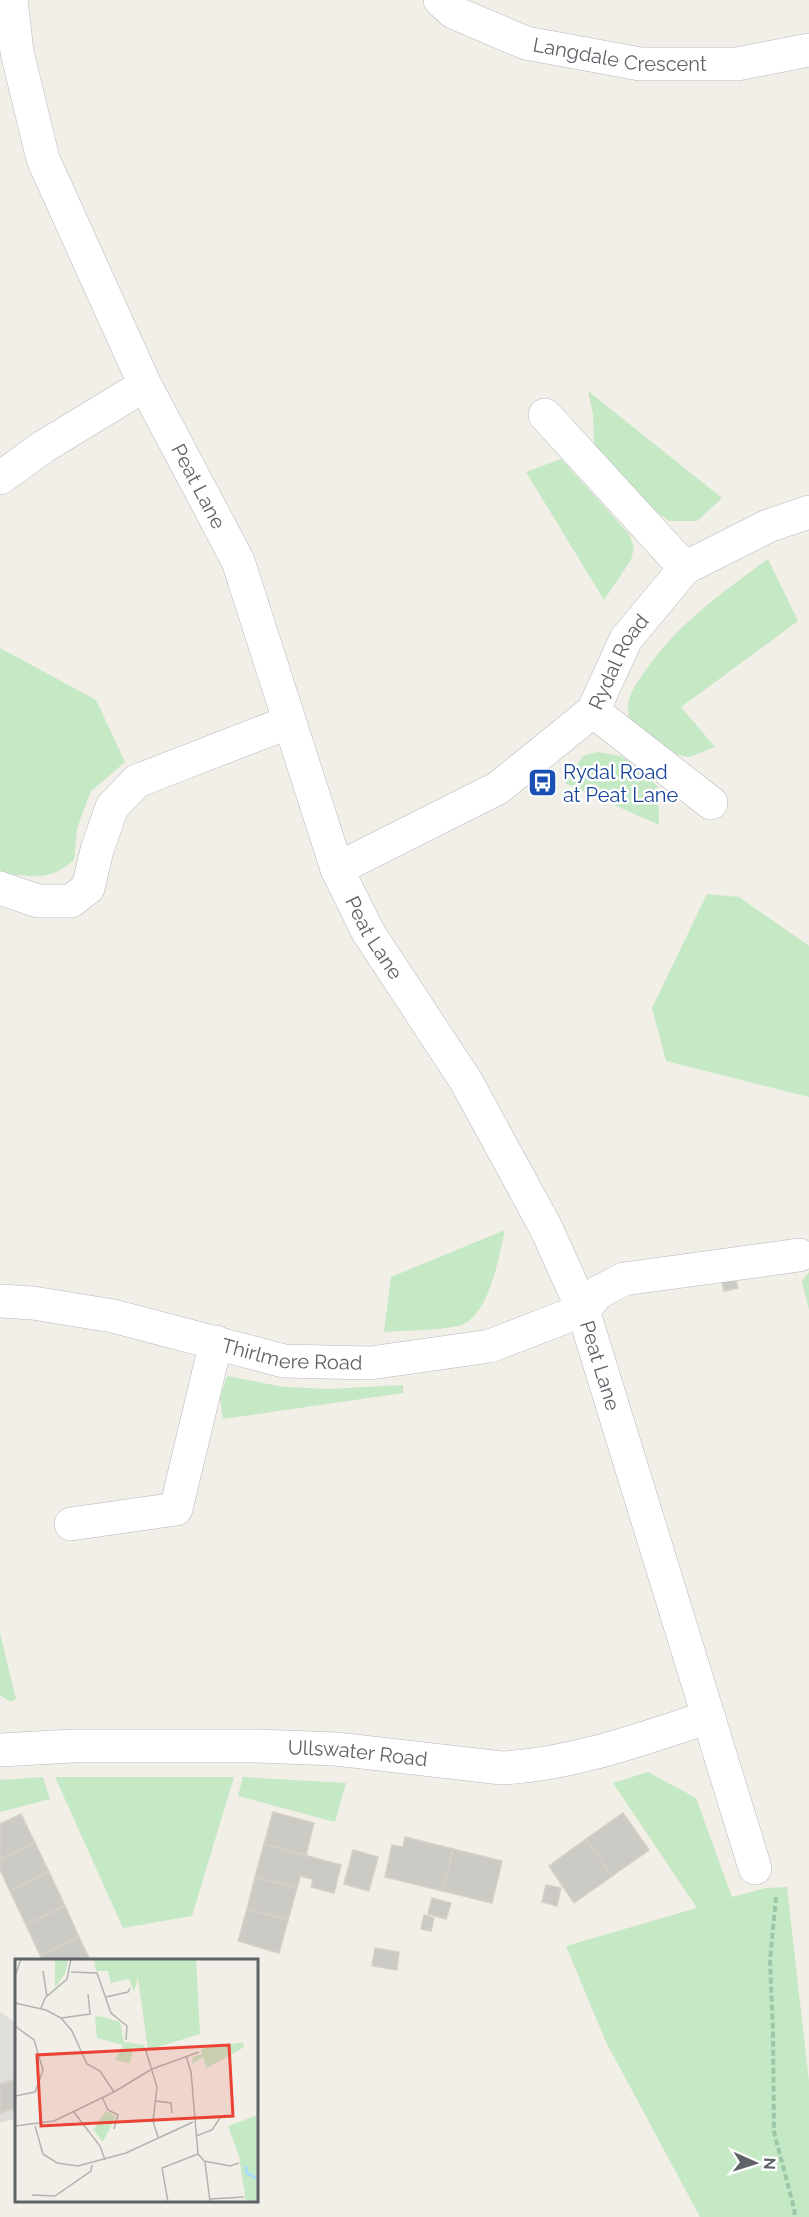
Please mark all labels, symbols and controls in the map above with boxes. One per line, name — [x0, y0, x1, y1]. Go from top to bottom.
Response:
street label: Langdale Crescent — [531, 33, 707, 76]
street label: Peat Lane — [166, 440, 231, 533]
street label: Rydal Road — [583, 609, 654, 713]
place label: Rydal Road at Peat Lane — [563, 760, 678, 807]
bus stop icon: Rydal Road at Peat Lane — [526, 767, 558, 799]
street label: Peat Lane — [340, 892, 408, 984]
street label: Peat Lane — [575, 1318, 625, 1414]
street label: Thirlmere Road — [219, 1333, 363, 1375]
street label: Ullswater Road — [287, 1735, 429, 1771]
inset map — [15, 1959, 258, 2202]
north arrow — [725, 2133, 785, 2193]
text: N — [760, 2157, 779, 2170]

